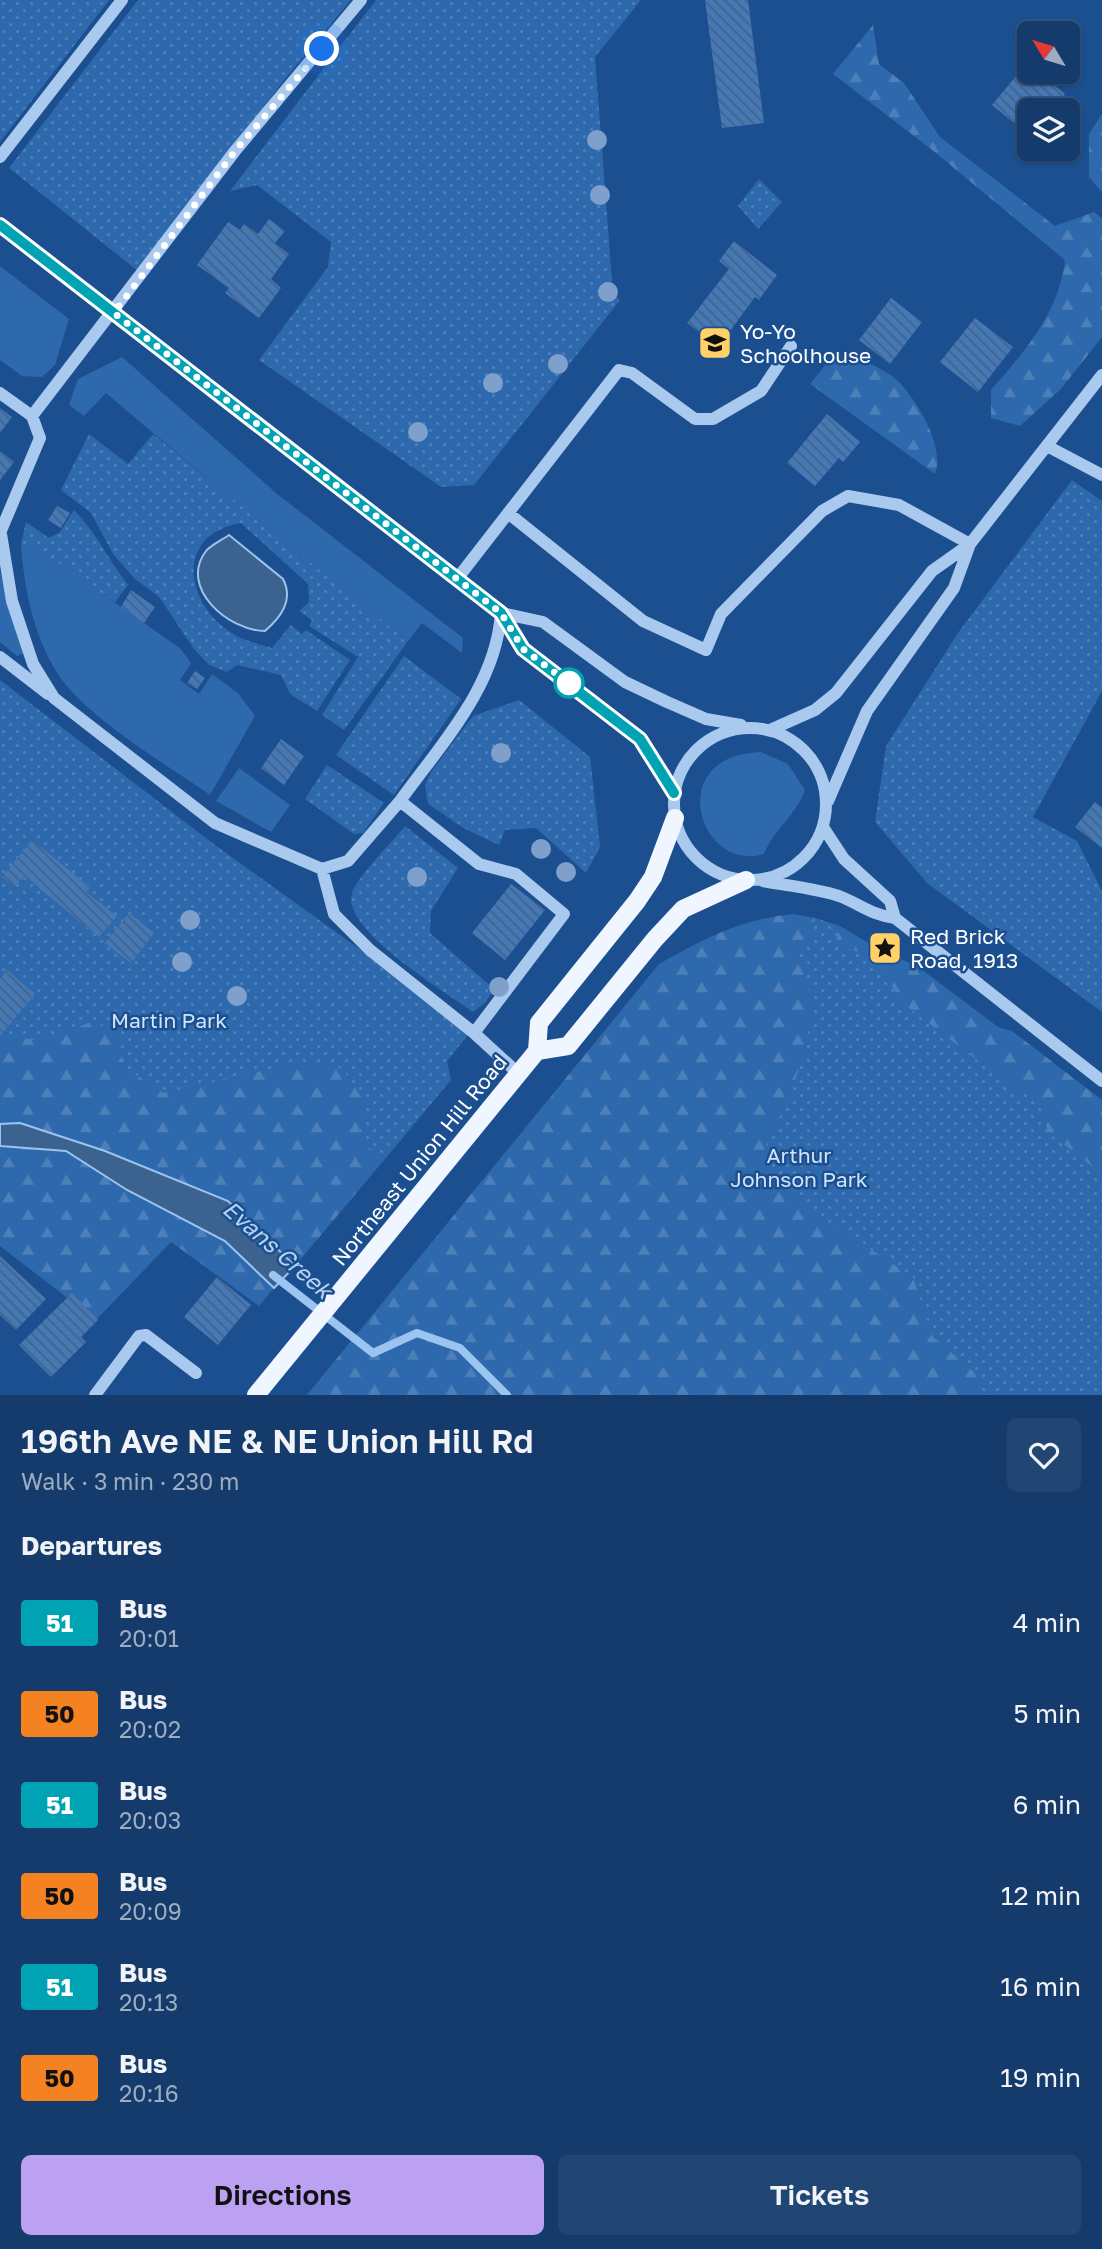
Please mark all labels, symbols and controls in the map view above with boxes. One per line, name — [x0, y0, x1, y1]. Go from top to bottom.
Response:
north arrow — [1017, 21, 1080, 84]
map controls — [1017, 21, 1080, 161]
your location — [304, 31, 339, 66]
button: layers — [1017, 98, 1080, 161]
place label: Yo-Yo Schoolhouse — [740, 318, 871, 368]
school or university icon: Yo-Yo Schoolhouse — [696, 324, 734, 362]
unlabelled marker — [554, 668, 584, 698]
place label: Red Brick Road, 1913 — [910, 923, 1018, 973]
place icon: Red Brick Road, 1913 — [866, 929, 904, 967]
park label: Martin Park — [111, 1007, 227, 1033]
street label: Northeast Union Hill Road — [326, 1049, 512, 1271]
park label: Arthur Johnson Park — [730, 1142, 868, 1192]
water label: Evans Creek — [218, 1194, 340, 1305]
button: heart — [1007, 1418, 1081, 1492]
text: 196th Ave NE & NE Union Hill Rd — [21, 1421, 534, 1460]
text: Walk · 3 min · 230 m — [21, 1467, 239, 1495]
text: Departures — [21, 1530, 162, 1561]
text: Bus — [119, 1593, 167, 1624]
text: 4 min — [1013, 1607, 1081, 1638]
text: 51 — [46, 1608, 73, 1637]
text: 20:01 — [119, 1624, 179, 1652]
text: Bus — [119, 1684, 167, 1715]
text: 5 min — [1013, 1698, 1081, 1729]
text: 50 — [44, 1699, 75, 1728]
text: 20:02 — [119, 1715, 181, 1743]
text: Bus — [119, 1775, 167, 1806]
text: 6 min — [1013, 1789, 1081, 1820]
text: 51 — [46, 1790, 73, 1819]
text: 20:03 — [119, 1806, 181, 1834]
text: Bus — [119, 1866, 167, 1897]
text: 12 min — [1001, 1880, 1081, 1911]
text: 50 — [44, 1881, 75, 1910]
text: 20:09 — [119, 1897, 182, 1925]
text: Bus — [119, 1957, 167, 1988]
text: 16 min — [1000, 1971, 1081, 2002]
text: 51 — [46, 1972, 73, 2001]
text: 20:13 — [119, 1988, 178, 2016]
text: Bus — [119, 2048, 167, 2079]
text: 19 min — [1000, 2062, 1081, 2093]
text: 50 — [44, 2063, 75, 2092]
text: 20:16 — [119, 2079, 179, 2107]
button: Directions — [21, 2155, 544, 2235]
button: Tickets — [558, 2155, 1081, 2235]

